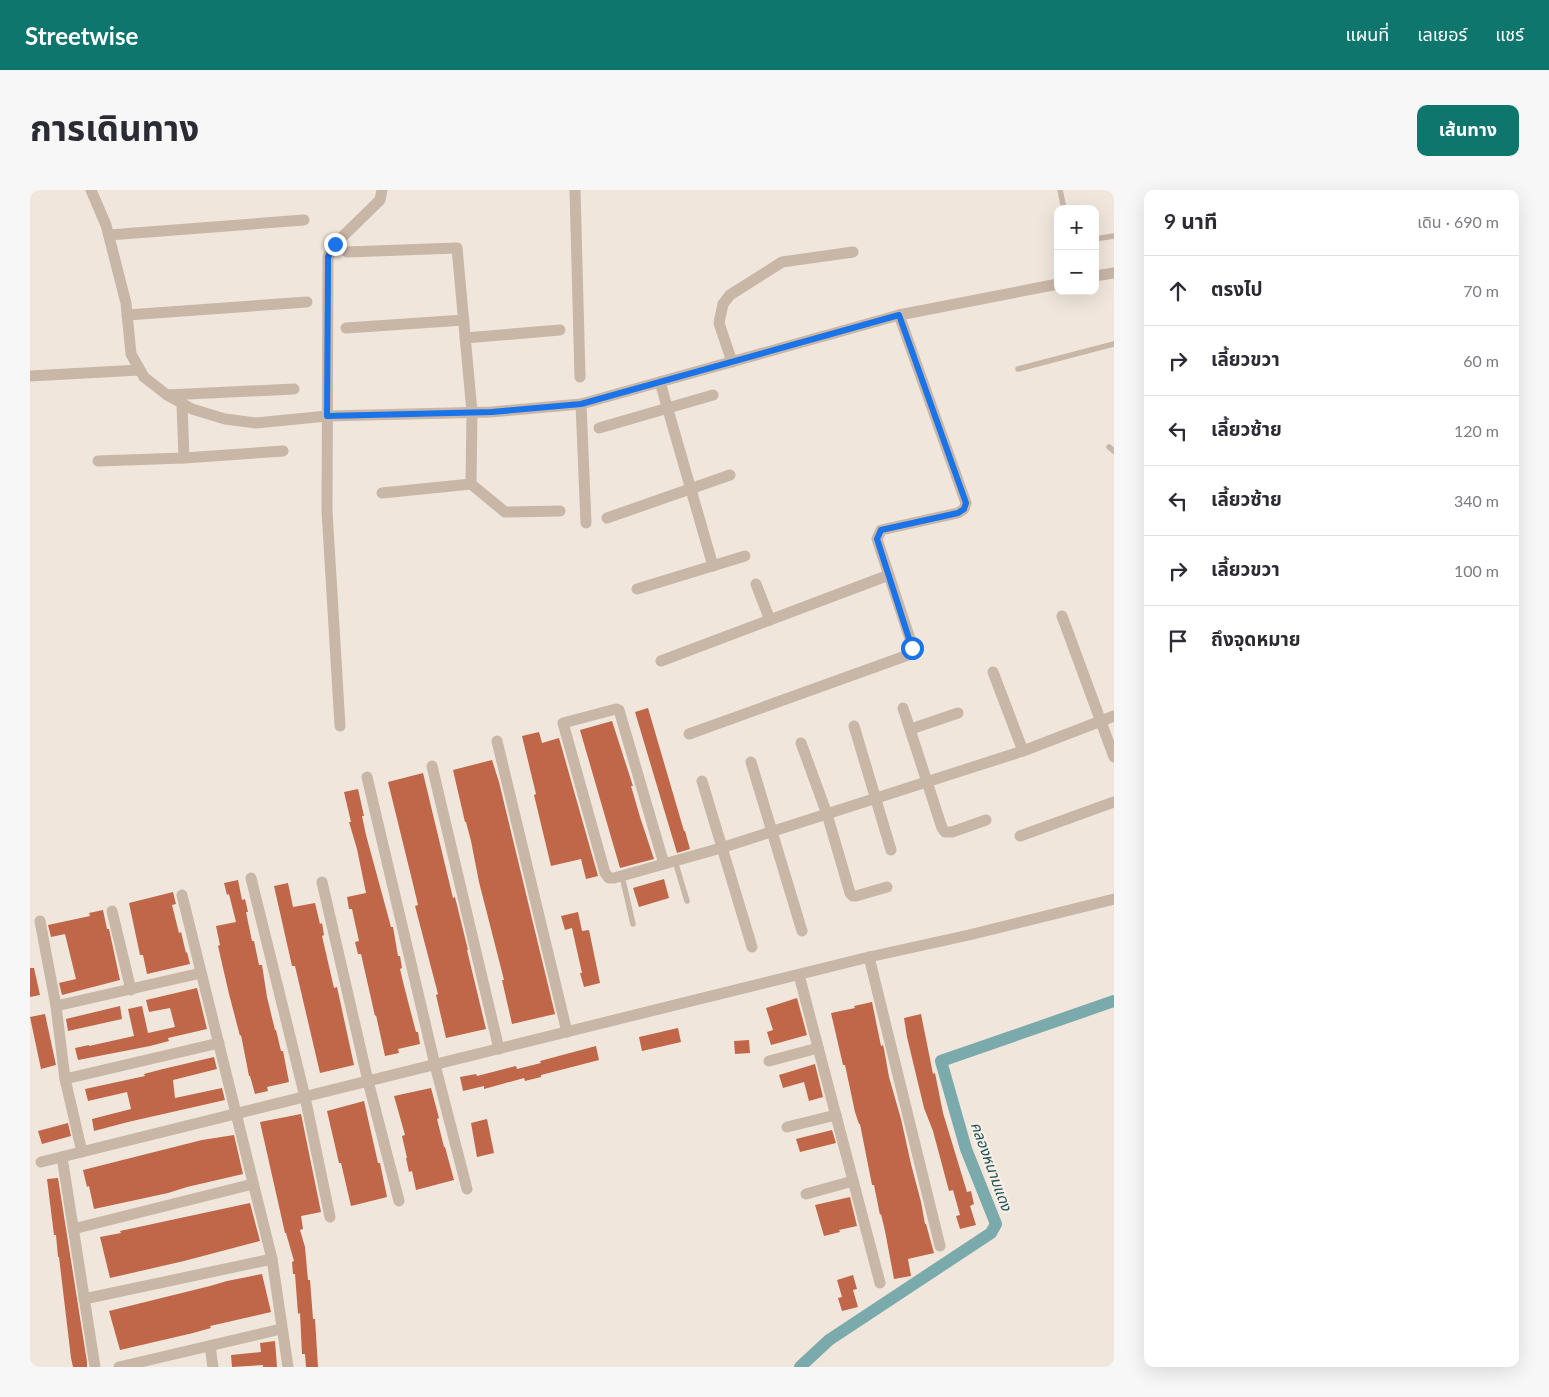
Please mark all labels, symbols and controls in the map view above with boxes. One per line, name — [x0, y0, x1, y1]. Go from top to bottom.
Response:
text: Streetwise — [25, 21, 138, 50]
text: แผนที่ — [1345, 23, 1389, 45]
text: เลเยอร์ — [1417, 23, 1467, 45]
text: แชร์ — [1495, 23, 1524, 45]
button: เส้นทาง — [1417, 105, 1519, 156]
text: การเดินทาง — [30, 106, 199, 148]
map controls — [1054, 205, 1099, 295]
button: + — [1054, 205, 1099, 250]
text: 9 นาที — [1164, 208, 1218, 233]
text: เดิน · 690 m — [1417, 212, 1499, 231]
route end — [324, 233, 347, 256]
button: − — [1054, 250, 1099, 295]
icon: ahead — [1164, 277, 1192, 305]
text: ตรงไป — [1211, 277, 1263, 300]
text: 70 m — [1463, 281, 1499, 300]
icon: right — [1164, 347, 1192, 375]
text: เลี้ยวขวา — [1211, 347, 1280, 370]
text: 60 m — [1463, 351, 1499, 370]
icon: left — [1164, 417, 1192, 445]
text: เลี้ยวซ้าย — [1211, 417, 1282, 440]
text: 120 m — [1454, 421, 1499, 440]
icon: left — [1164, 487, 1192, 515]
text: เลี้ยวซ้าย — [1211, 487, 1282, 510]
text: 340 m — [1454, 491, 1499, 510]
icon: right — [1164, 557, 1192, 585]
text: เลี้ยวขวา — [1211, 557, 1280, 580]
text: 100 m — [1454, 561, 1499, 580]
icon: arrive — [1164, 627, 1192, 655]
text: ถึงจุดหมาย — [1211, 627, 1301, 650]
route start — [901, 637, 924, 660]
water label: คลองหนามแดง — [968, 1119, 1017, 1214]

